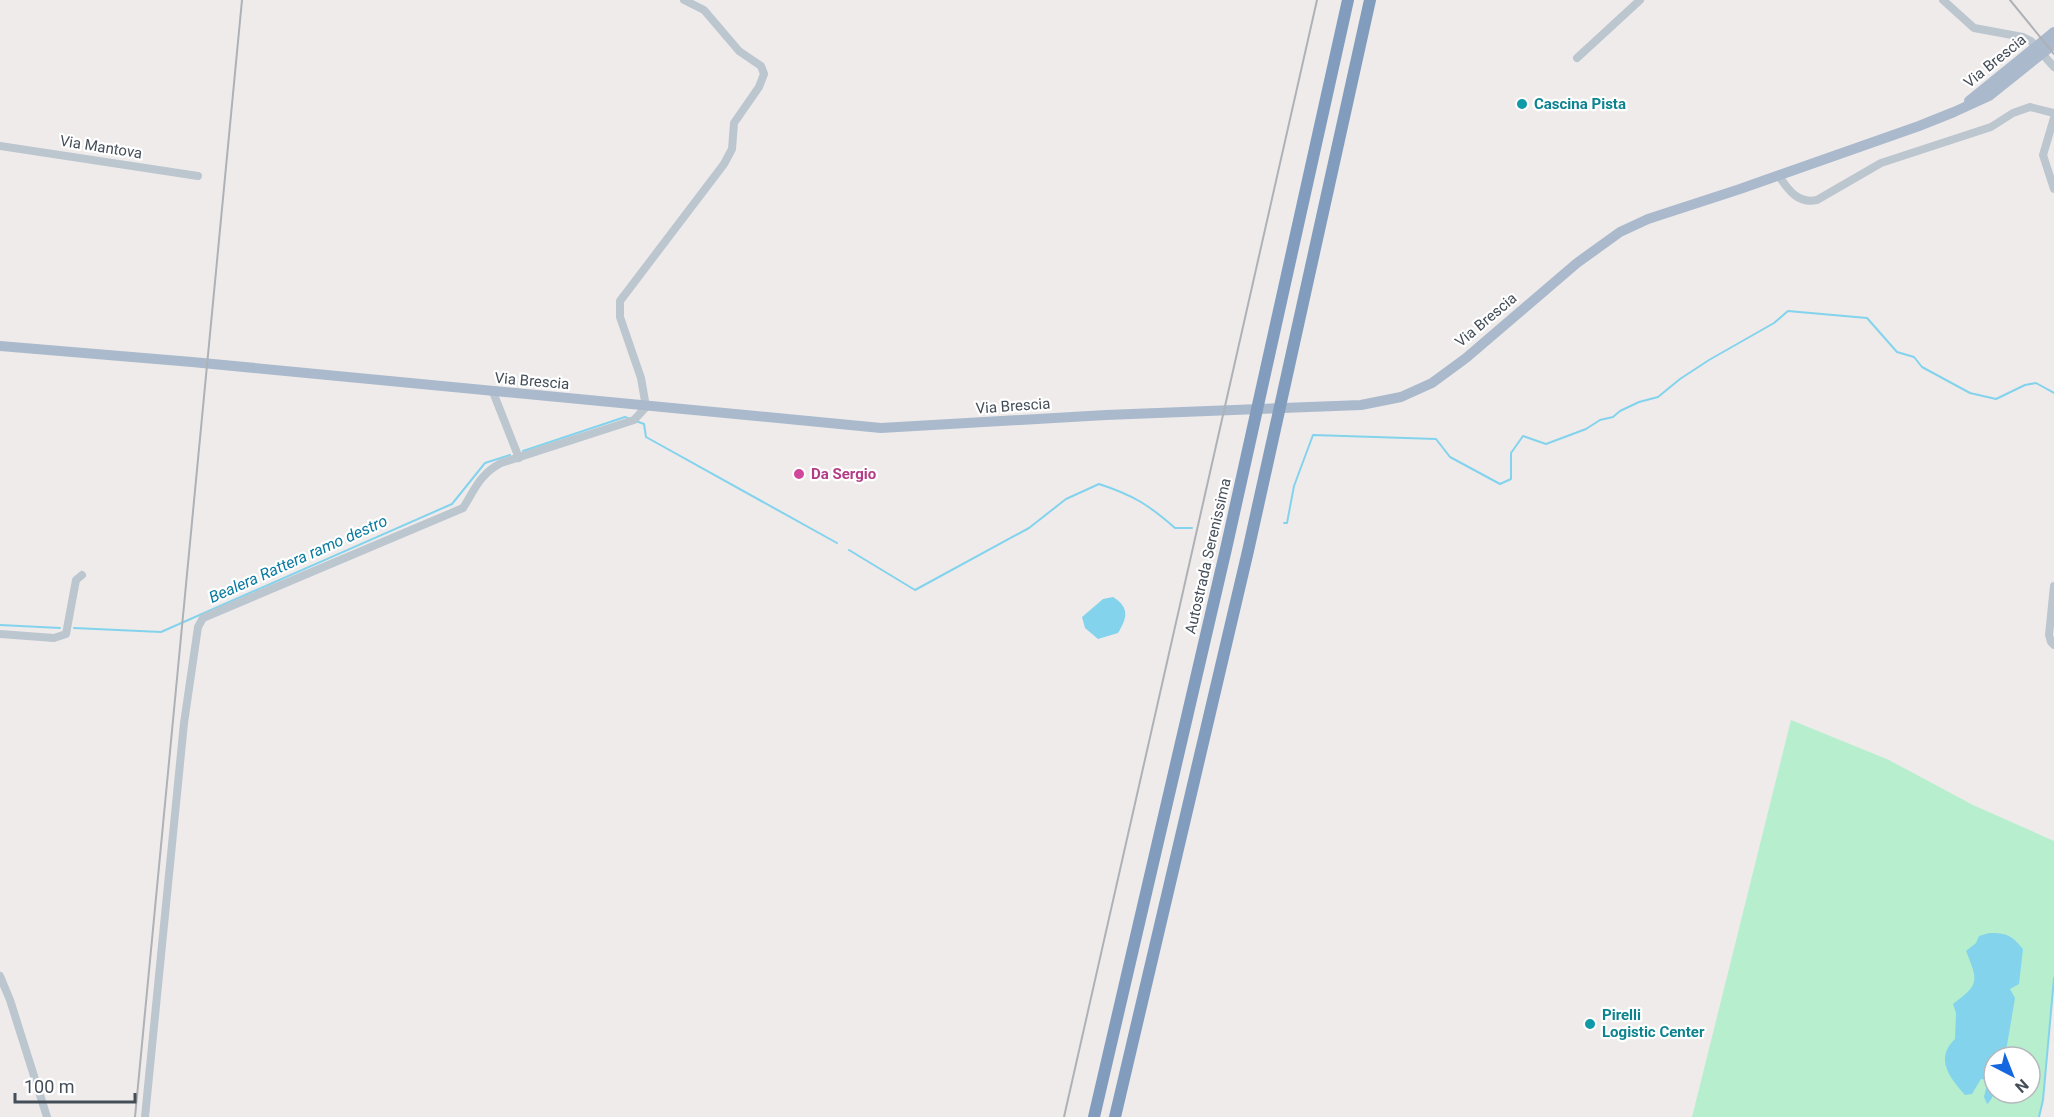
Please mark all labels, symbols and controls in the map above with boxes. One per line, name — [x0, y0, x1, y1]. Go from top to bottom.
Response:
street label: Via Brescia — [1960, 30, 2030, 92]
place label: Cascina Pista — [1534, 95, 1626, 113]
marker: Cascina Pista — [1515, 97, 1529, 111]
street label: Via Mantova — [59, 132, 143, 162]
street label: Via Brescia — [1452, 289, 1520, 351]
street label: Via Brescia — [494, 369, 570, 393]
street label: Via Brescia — [975, 394, 1051, 418]
place label: Da Sergio — [811, 465, 876, 483]
marker: Da Sergio — [792, 467, 806, 481]
street label: Autostrada Serenissima — [1181, 476, 1235, 636]
water label: Bealera Rattera ramo destro — [206, 511, 390, 607]
place label: Pirelli Logistic Center — [1602, 1006, 1705, 1041]
marker: Pirelli Logistic Center — [1583, 1017, 1597, 1031]
north arrow — [1982, 1045, 2042, 1105]
scale bar — [15, 1066, 135, 1104]
text: N — [2011, 1075, 2032, 1097]
text: 100 m — [24, 1076, 75, 1097]

